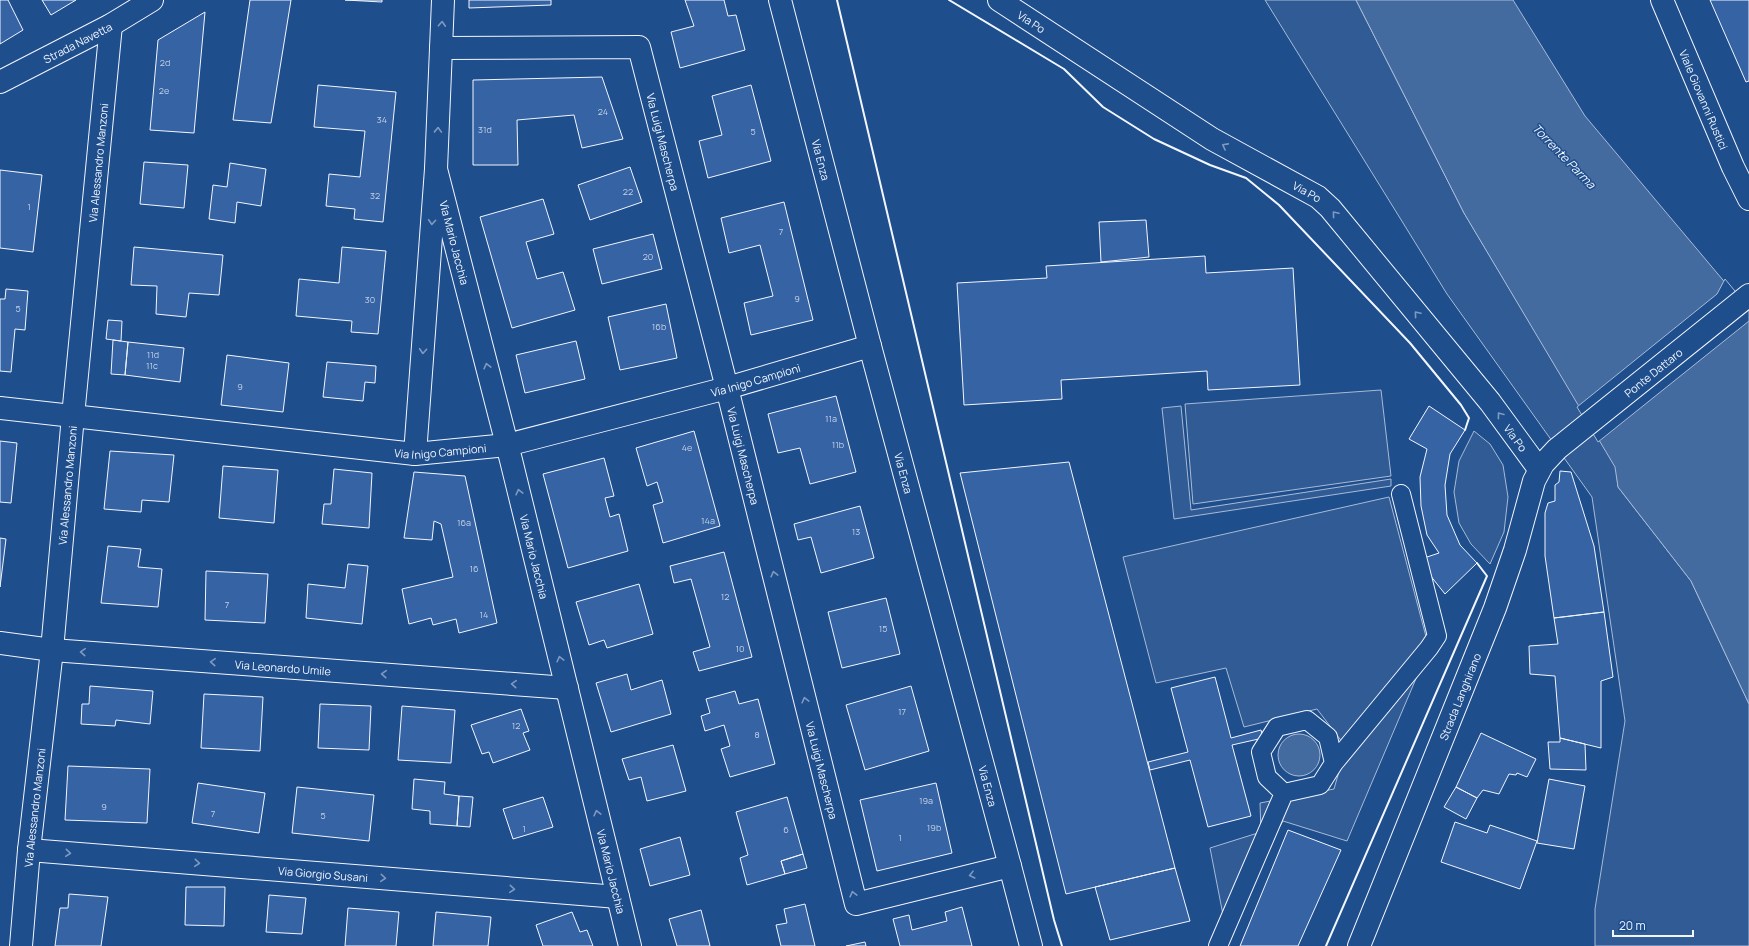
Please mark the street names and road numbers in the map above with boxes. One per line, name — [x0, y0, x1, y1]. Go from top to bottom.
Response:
street label: Via Po — [1015, 7, 1049, 36]
street label: Strada Navetta — [40, 18, 114, 66]
street label: Viale Giovanni Rustici — [1676, 47, 1732, 152]
street label: Via Luigi Mascherpa — [644, 91, 683, 192]
street label: Via Alessandro Manzoni — [84, 103, 111, 223]
street label: Via Enza — [809, 138, 834, 182]
street label: Via Po — [1290, 177, 1325, 205]
street label: Via Mario Jacchia — [437, 199, 473, 286]
street label: Ponte Dattaro — [1621, 344, 1686, 400]
street label: Via Inigo Campioni — [709, 359, 802, 399]
street label: Via Luigi Mascherpa — [725, 405, 763, 506]
street label: Via Po — [1501, 421, 1531, 455]
street label: Via Alessandro Manzoni — [54, 425, 80, 546]
street label: Via Inigo Campioni — [394, 440, 487, 462]
street label: Via Enza — [892, 451, 917, 495]
street label: Via Mario Jacchia — [517, 513, 552, 600]
street label: Strada Langhirano — [1435, 650, 1484, 742]
street label: Via Leonardo Umile — [234, 656, 332, 678]
street label: Via Luigi Mascherpa — [803, 720, 842, 820]
street label: Via Alessandro Manzoni — [20, 747, 48, 868]
street label: Via Enza — [976, 764, 1001, 808]
street label: Via Mario Jacchia — [594, 828, 629, 915]
street label: Via Giorgio Susani — [278, 862, 369, 885]

